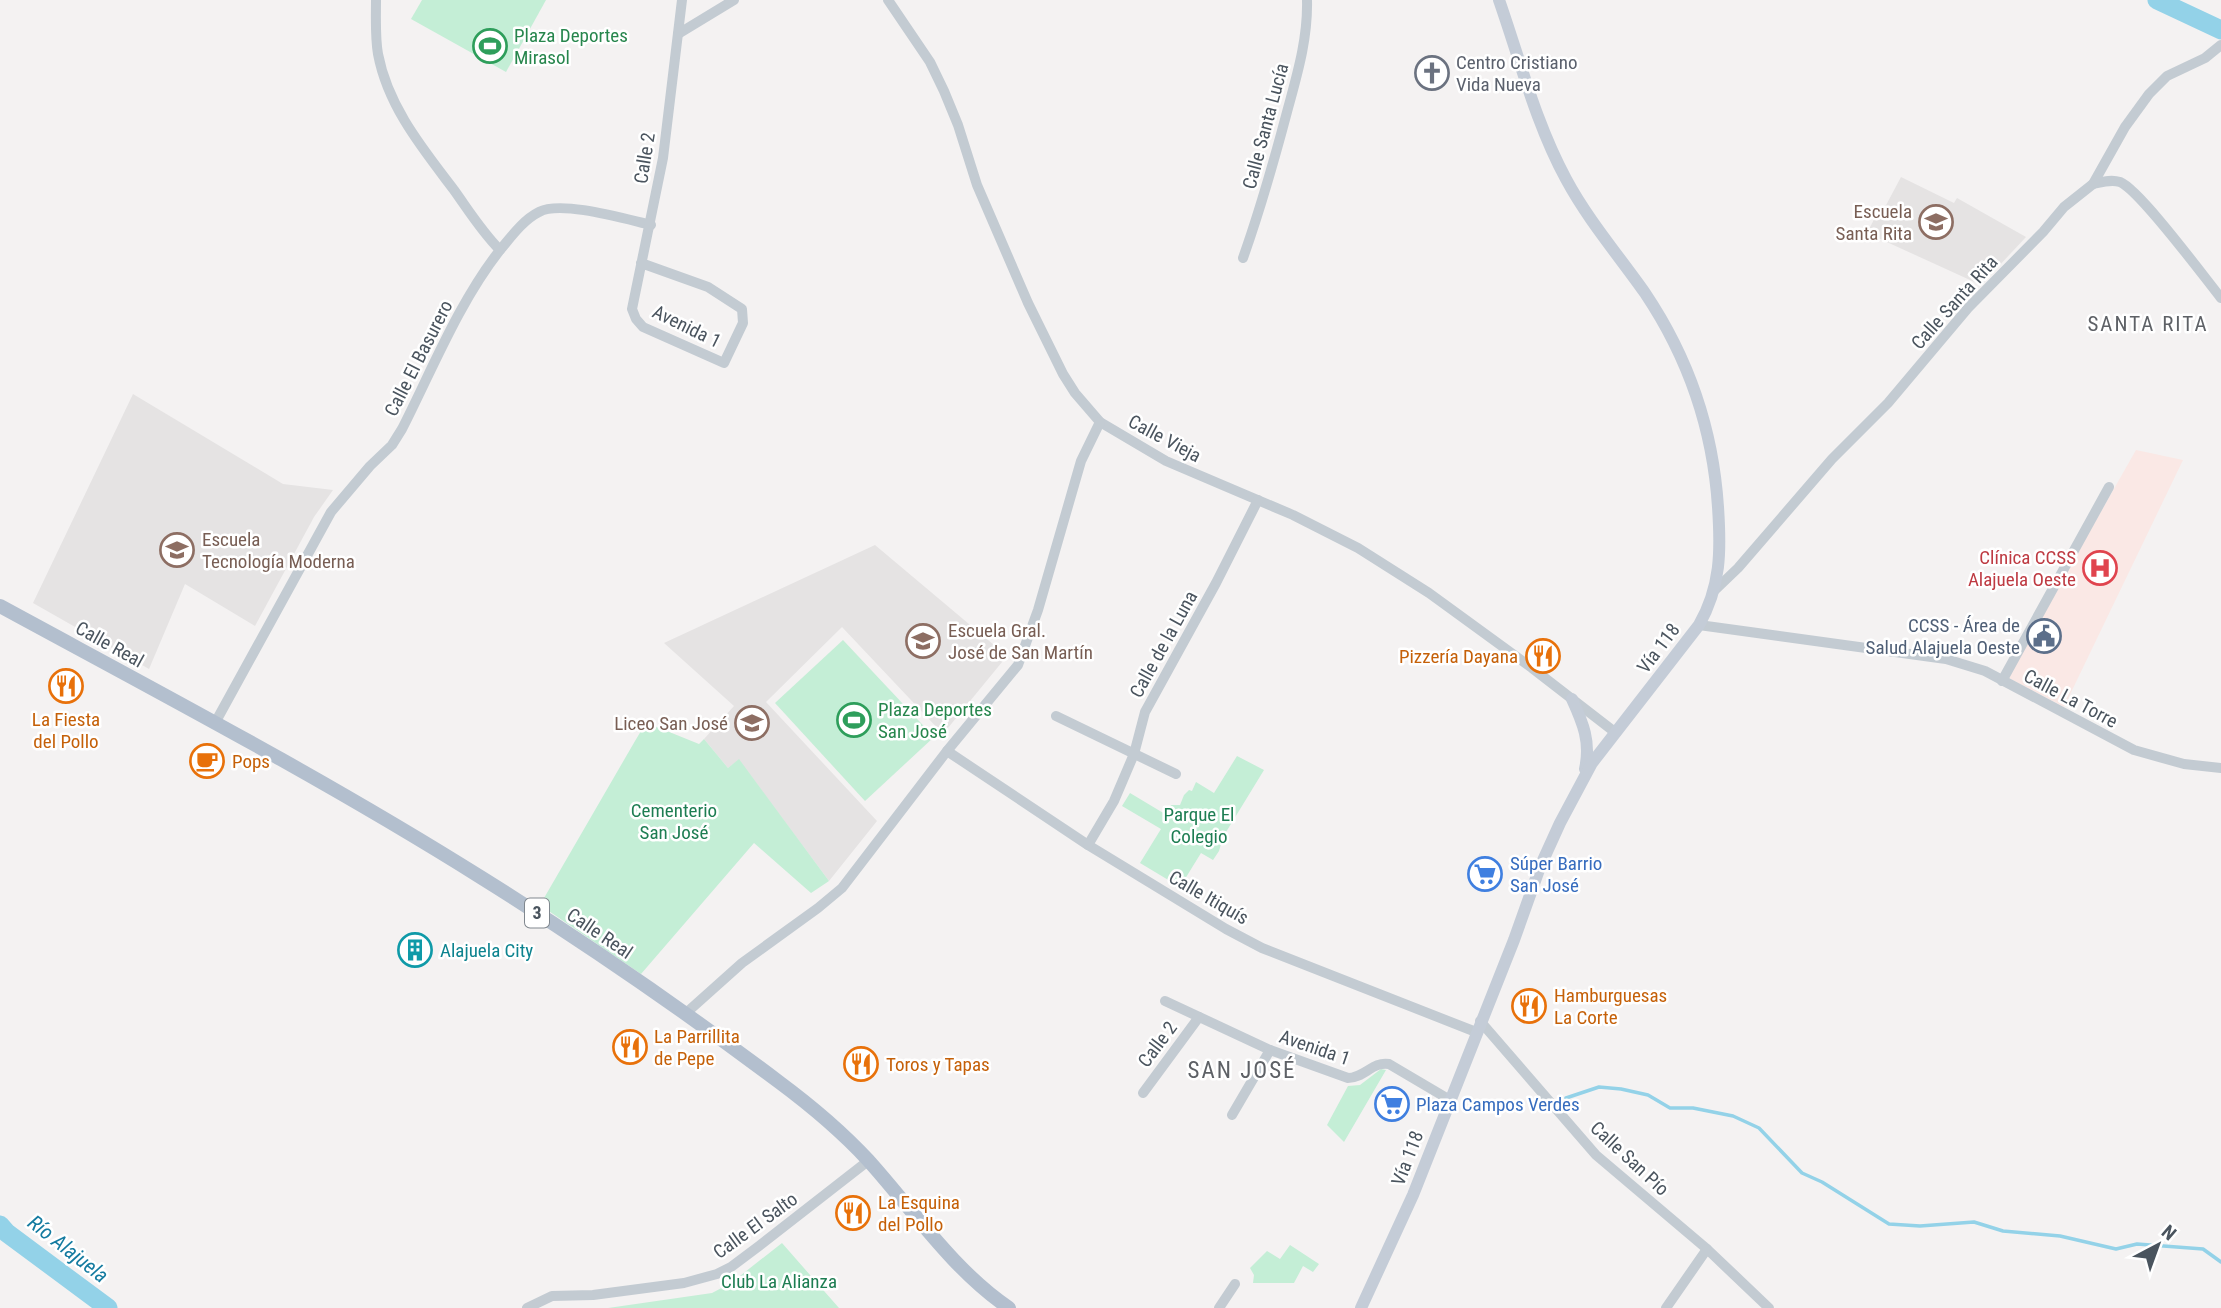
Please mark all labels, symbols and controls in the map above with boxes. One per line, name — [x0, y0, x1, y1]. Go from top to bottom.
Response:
place label: Plaza Deportes Mirasol — [514, 24, 628, 69]
sports icon: Plaza Deportes Mirasol — [471, 27, 509, 65]
place label: Centro Cristiano Vida Nueva — [1456, 51, 1577, 96]
church icon: Centro Cristiano Vida Nueva — [1413, 54, 1451, 92]
street label: Calle Santa Lucía — [1238, 61, 1293, 192]
street label: Calle 2 — [629, 131, 660, 185]
place label: Escuela Santa Rita — [1836, 200, 1912, 245]
school or university icon: Escuela Santa Rita — [1917, 203, 1955, 241]
street label: Calle Santa Rita — [1906, 251, 2002, 354]
street label: Calle El Basurero — [379, 296, 458, 420]
street label: Avenida 1 — [649, 300, 725, 353]
district label: SANTA RITA — [2087, 312, 2209, 336]
street label: Calle Vieja — [1124, 410, 1205, 467]
place label: Escuela Tecnología Moderna — [202, 528, 355, 573]
school or university icon: Escuela Tecnología Moderna — [158, 531, 196, 569]
place label: Clínica CCSS Alajuela Oeste — [1968, 546, 2076, 591]
hospital icon: Clínica CCSS Alajuela Oeste — [2081, 549, 2119, 587]
street label: Calle de la Luna — [1125, 587, 1202, 702]
place label: CCSS - Área de Salud Alajuela Oeste — [1866, 614, 2020, 659]
street label: Calle Real — [72, 616, 148, 673]
public building icon: CCSS - Área de Salud Alajuela Oeste — [2025, 617, 2063, 655]
place label: Escuela Gral. José de San Martín — [948, 619, 1093, 664]
street label: Vía 118 — [1632, 619, 1685, 678]
school or university icon: Escuela Gral. José de San Martín — [904, 622, 942, 660]
restaurant icon: Pizzería Dayana — [1524, 637, 1562, 675]
place label: Pizzería Dayana — [1399, 645, 1518, 668]
street label: Calle La Torre — [2020, 664, 2122, 733]
restaurant icon: La Fiesta del Pollo — [47, 667, 85, 705]
place label: Plaza Deportes San José — [878, 698, 992, 743]
sports icon: Plaza Deportes San José — [835, 701, 873, 739]
school or university icon: Liceo San José — [733, 704, 771, 742]
place label: La Fiesta del Pollo — [32, 708, 100, 753]
place label: Liceo San José — [614, 712, 728, 735]
cafe icon: Pops — [188, 742, 226, 780]
place label: Pops — [232, 750, 270, 773]
park label: Cementerio San José — [631, 799, 717, 844]
park label: Parque El Colegio — [1164, 803, 1234, 848]
place label: Súper Barrio San José — [1510, 852, 1602, 897]
supermarket icon: Súper Barrio San José — [1466, 855, 1504, 893]
street label: Calle Itiquís — [1165, 865, 1253, 930]
road number: 3 — [525, 898, 549, 928]
street label: Calle Real — [562, 903, 637, 964]
building icon: Alajuela City — [396, 931, 434, 969]
place label: Alajuela City — [440, 939, 533, 962]
place label: Hamburguesas La Corte — [1554, 984, 1667, 1029]
restaurant icon: Hamburguesas La Corte — [1510, 987, 1548, 1025]
street label: Calle 2 — [1133, 1017, 1182, 1072]
place label: La Parrillita de Pepe — [654, 1025, 740, 1070]
street label: Avenida 1 — [1276, 1025, 1353, 1070]
restaurant icon: La Parrillita de Pepe — [611, 1028, 649, 1066]
restaurant icon: Toros y Tapas — [842, 1045, 880, 1083]
place label: Toros y Tapas — [886, 1053, 990, 1076]
district label: SAN JOSÉ — [1187, 1056, 1297, 1084]
supermarket icon: Plaza Campos Verdes — [1373, 1085, 1411, 1123]
place label: Plaza Campos Verdes — [1416, 1093, 1580, 1116]
street label: Calle San Pío — [1586, 1116, 1674, 1201]
street label: Vía 118 — [1387, 1128, 1428, 1189]
street label: Calle El Salto — [709, 1187, 802, 1264]
place label: La Esquina del Pollo — [878, 1191, 960, 1236]
restaurant icon: La Esquina del Pollo — [834, 1194, 872, 1232]
water label: Río Alajuela — [23, 1210, 113, 1288]
north arrow — [2123, 1210, 2193, 1280]
text: N — [2157, 1220, 2181, 1245]
park label: Club La Alianza — [721, 1270, 837, 1293]

